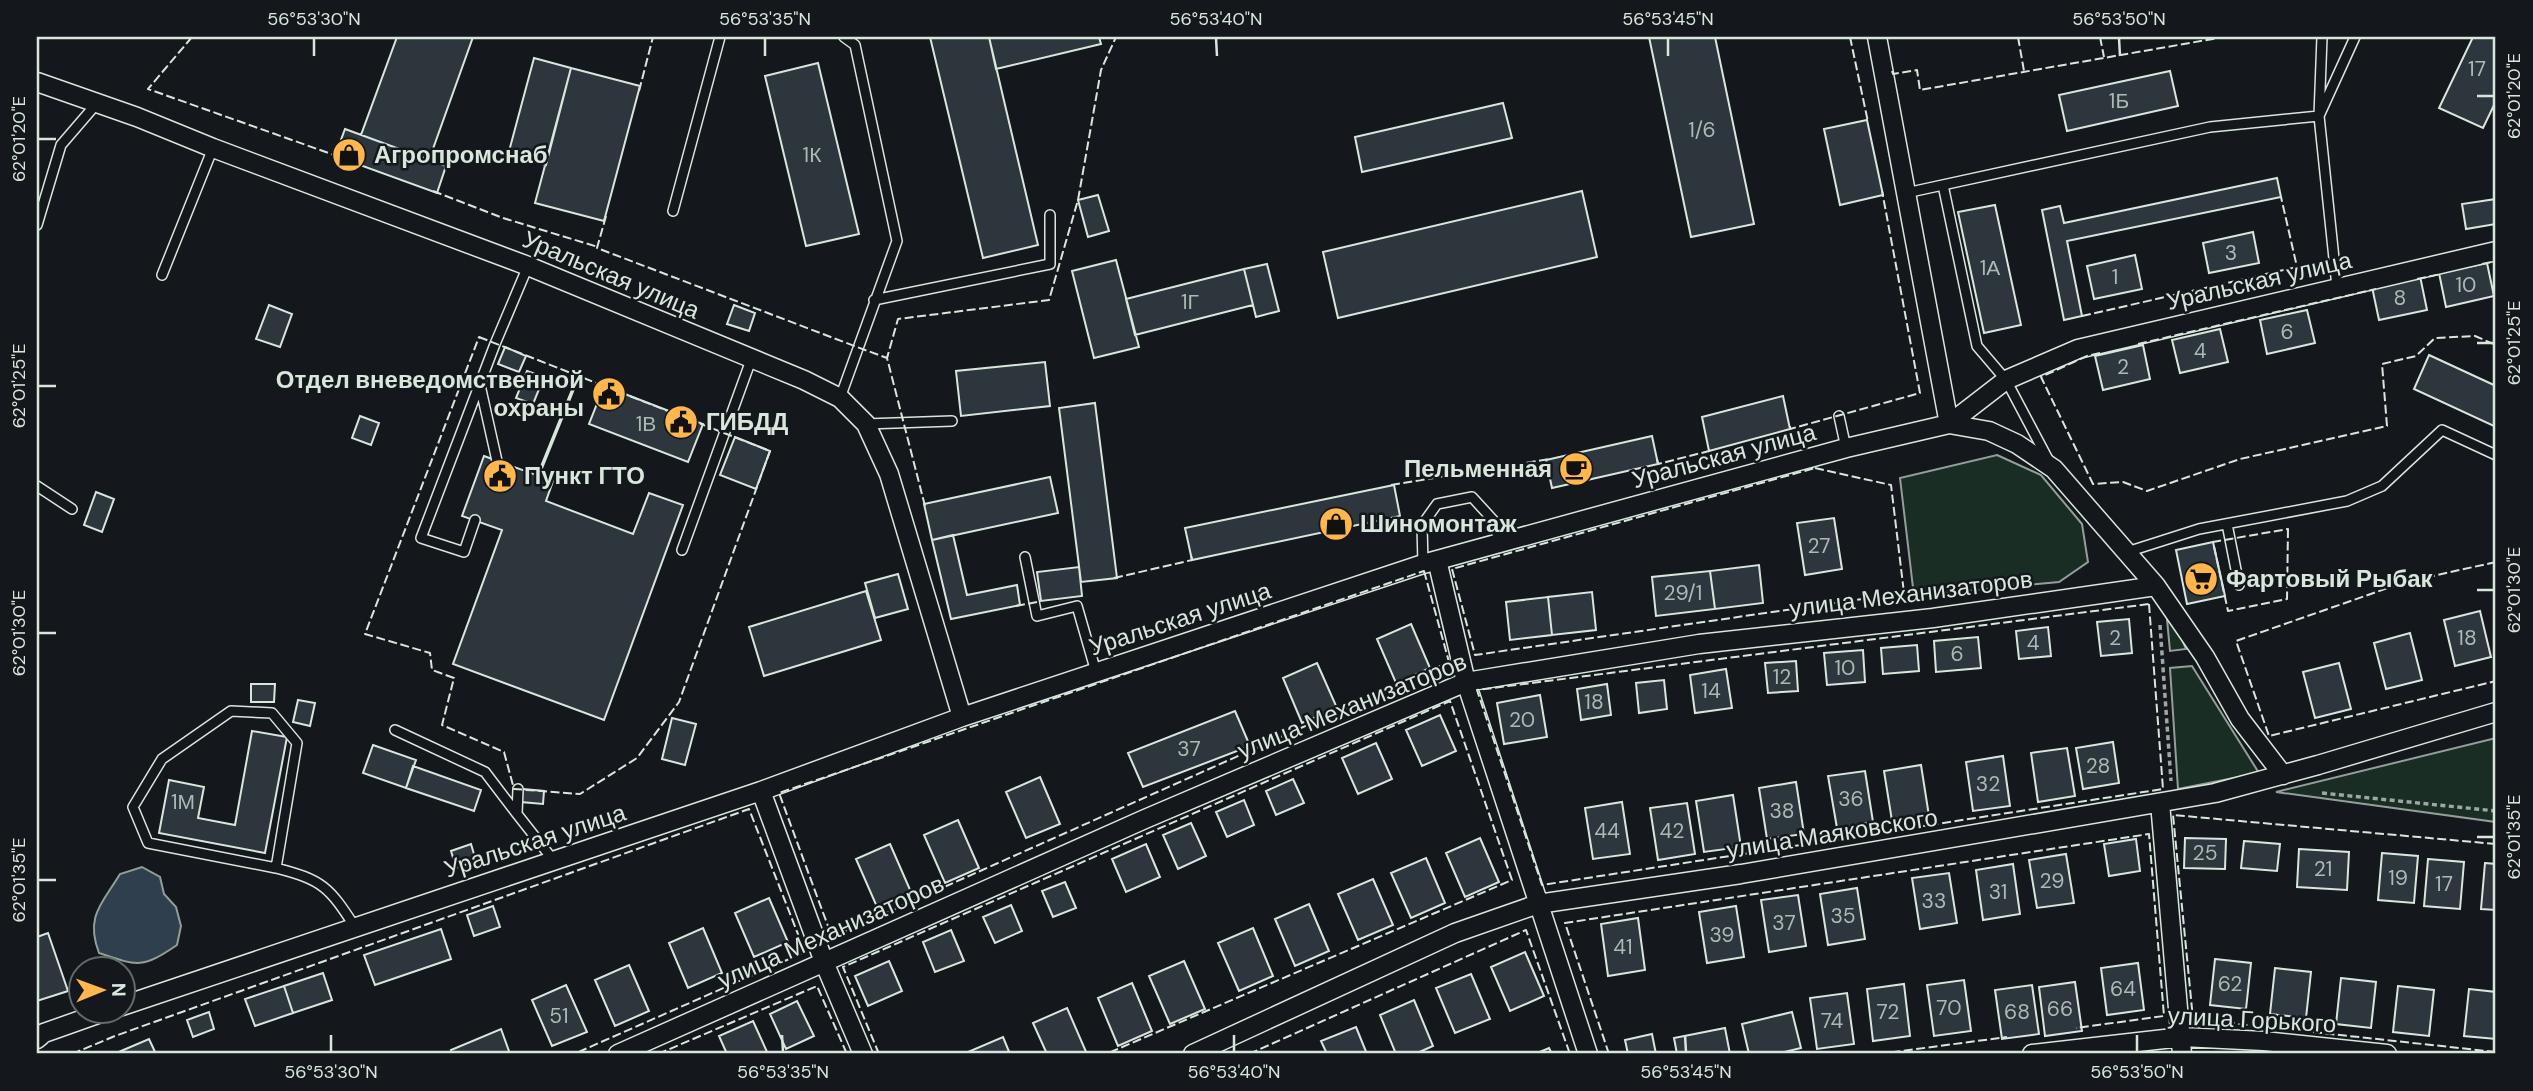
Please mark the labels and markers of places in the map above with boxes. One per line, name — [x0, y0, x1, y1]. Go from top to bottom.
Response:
shop icon: Агропромснаб — [330, 136, 368, 174]
place label: Агропромснаб — [374, 139, 548, 170]
place label: Отдел вневедомственной охраны — [276, 364, 584, 423]
public building icon: Отдел вневедомственной охраны — [590, 375, 628, 413]
public building icon: ГИБДД — [662, 403, 700, 441]
place label: ГИБДД — [706, 406, 788, 437]
cafe icon: Пельменная — [1557, 450, 1595, 488]
place label: Пельменная — [1404, 453, 1552, 484]
public building icon: Пункт ГТО — [481, 457, 519, 495]
place label: Пункт ГТО — [524, 460, 645, 491]
shop icon: Шиномонтаж — [1317, 505, 1355, 543]
place label: Шиномонтаж — [1360, 508, 1517, 539]
supermarket icon: Фартовый Рыбак — [2182, 560, 2220, 598]
place label: Фартовый Рыбак — [2226, 563, 2434, 594]

